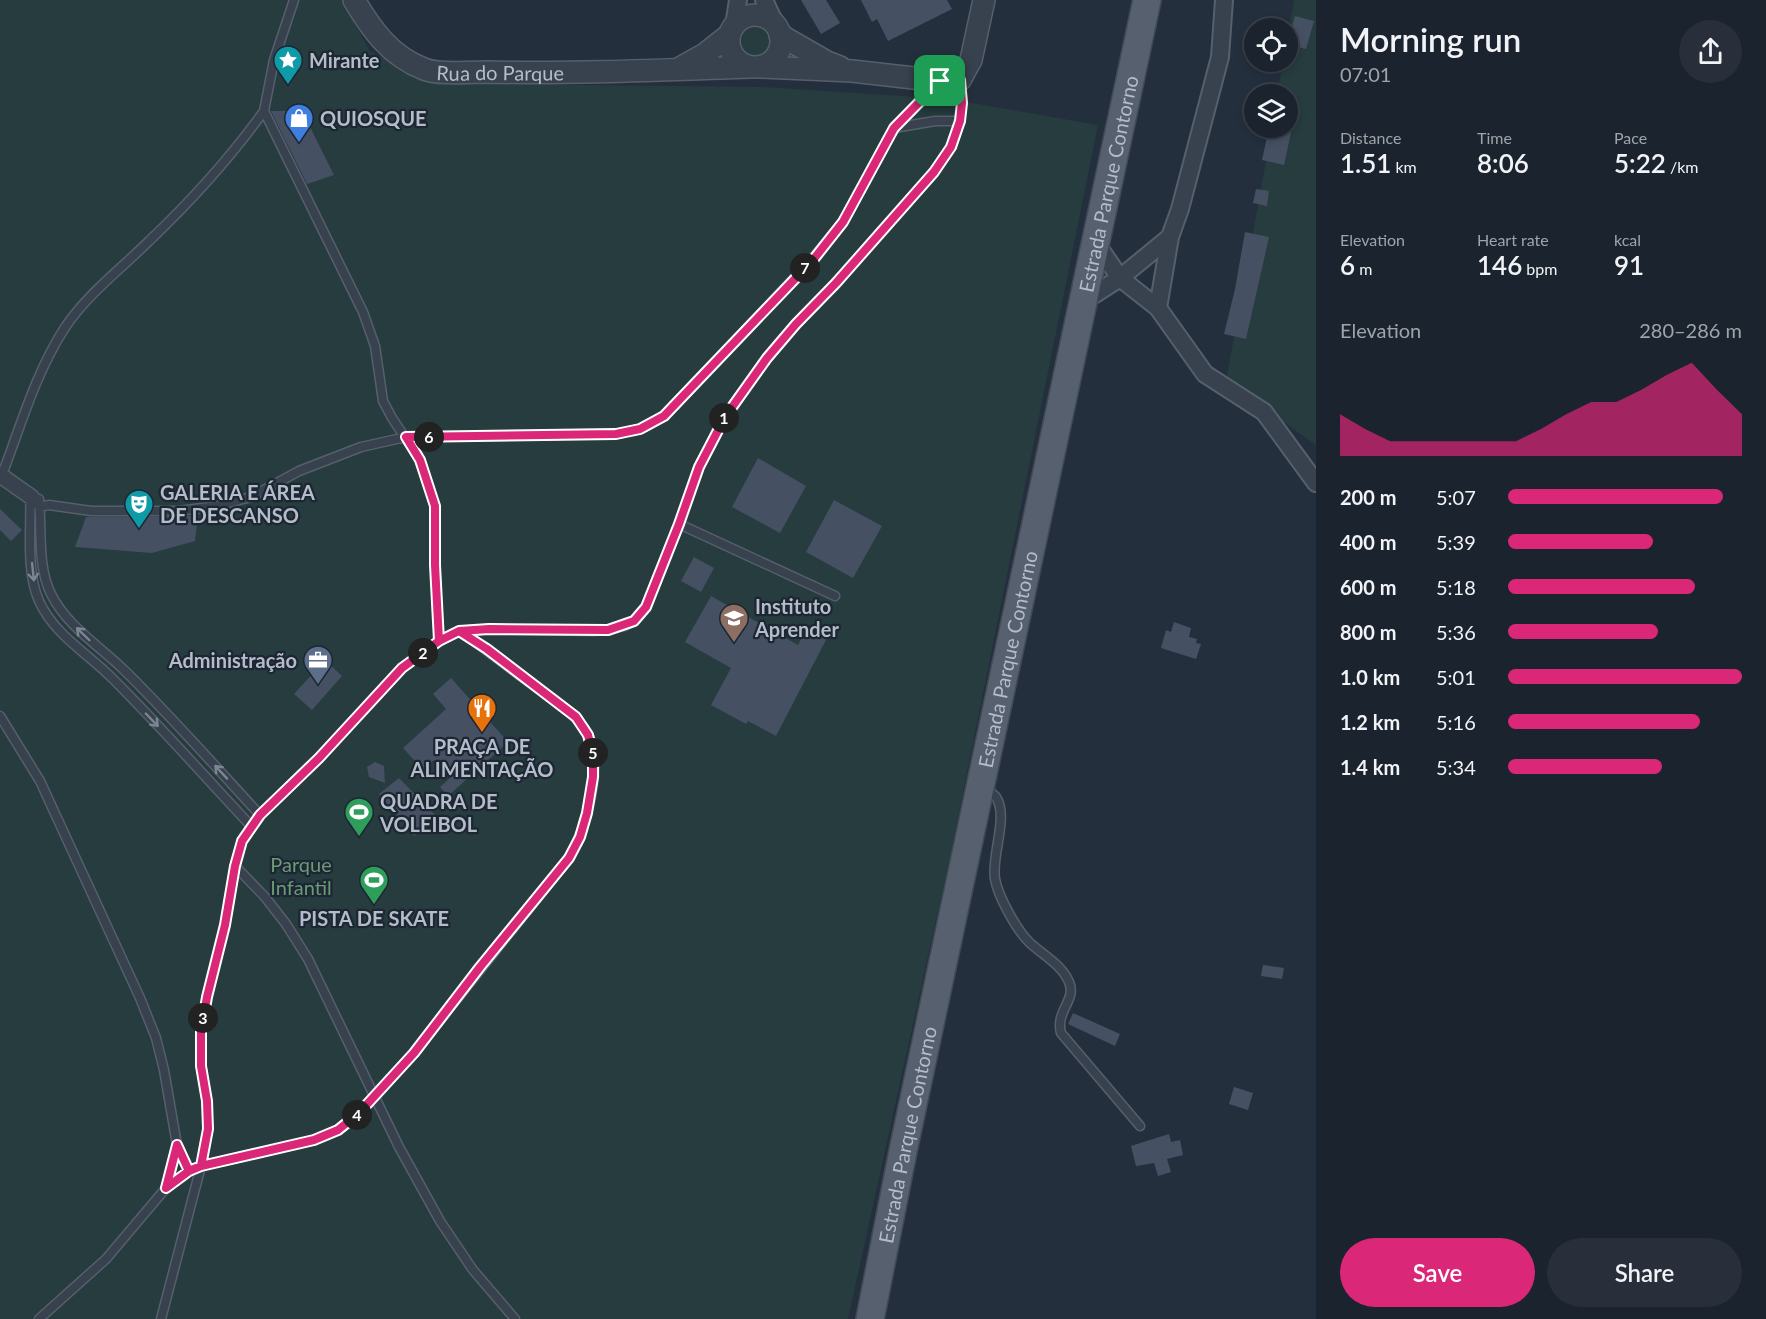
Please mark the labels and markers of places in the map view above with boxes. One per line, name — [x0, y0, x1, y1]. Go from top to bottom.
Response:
place icon: Mirante — [272, 44, 304, 86]
place label: Mirante — [309, 48, 380, 72]
pin — [914, 55, 965, 106]
shop icon: QUIOSQUE — [283, 102, 315, 144]
place label: QUIOSQUE — [320, 106, 427, 130]
pin: 7 — [790, 253, 820, 283]
pin: 1 — [709, 403, 739, 433]
pin: 6 — [414, 422, 444, 452]
place label: GALERIA E ÁREA DE DESCANSO — [160, 480, 315, 527]
theatre icon: GALERIA E ÁREA DE DESCANSO — [123, 488, 155, 530]
place label: Instituto Aprender — [754, 594, 839, 641]
school or university icon: Instituto Aprender — [718, 602, 750, 644]
pin: 2 — [408, 638, 438, 668]
office icon: Administração — [302, 644, 334, 686]
place label: Administração — [168, 648, 297, 672]
restaurant icon: PRAÇA DE ALIMENTAÇÃO — [466, 692, 498, 734]
place label: PRAÇA DE ALIMENTAÇÃO — [410, 734, 553, 781]
pin: 5 — [578, 738, 608, 768]
place label: QUADRA DE VOLEIBOL — [379, 789, 497, 836]
sports icon: QUADRA DE VOLEIBOL — [343, 796, 375, 838]
sports icon: PISTA DE SKATE — [358, 864, 390, 906]
place label: PISTA DE SKATE — [299, 906, 449, 930]
pin: 3 — [188, 1003, 218, 1033]
pin: 4 — [342, 1100, 372, 1130]

